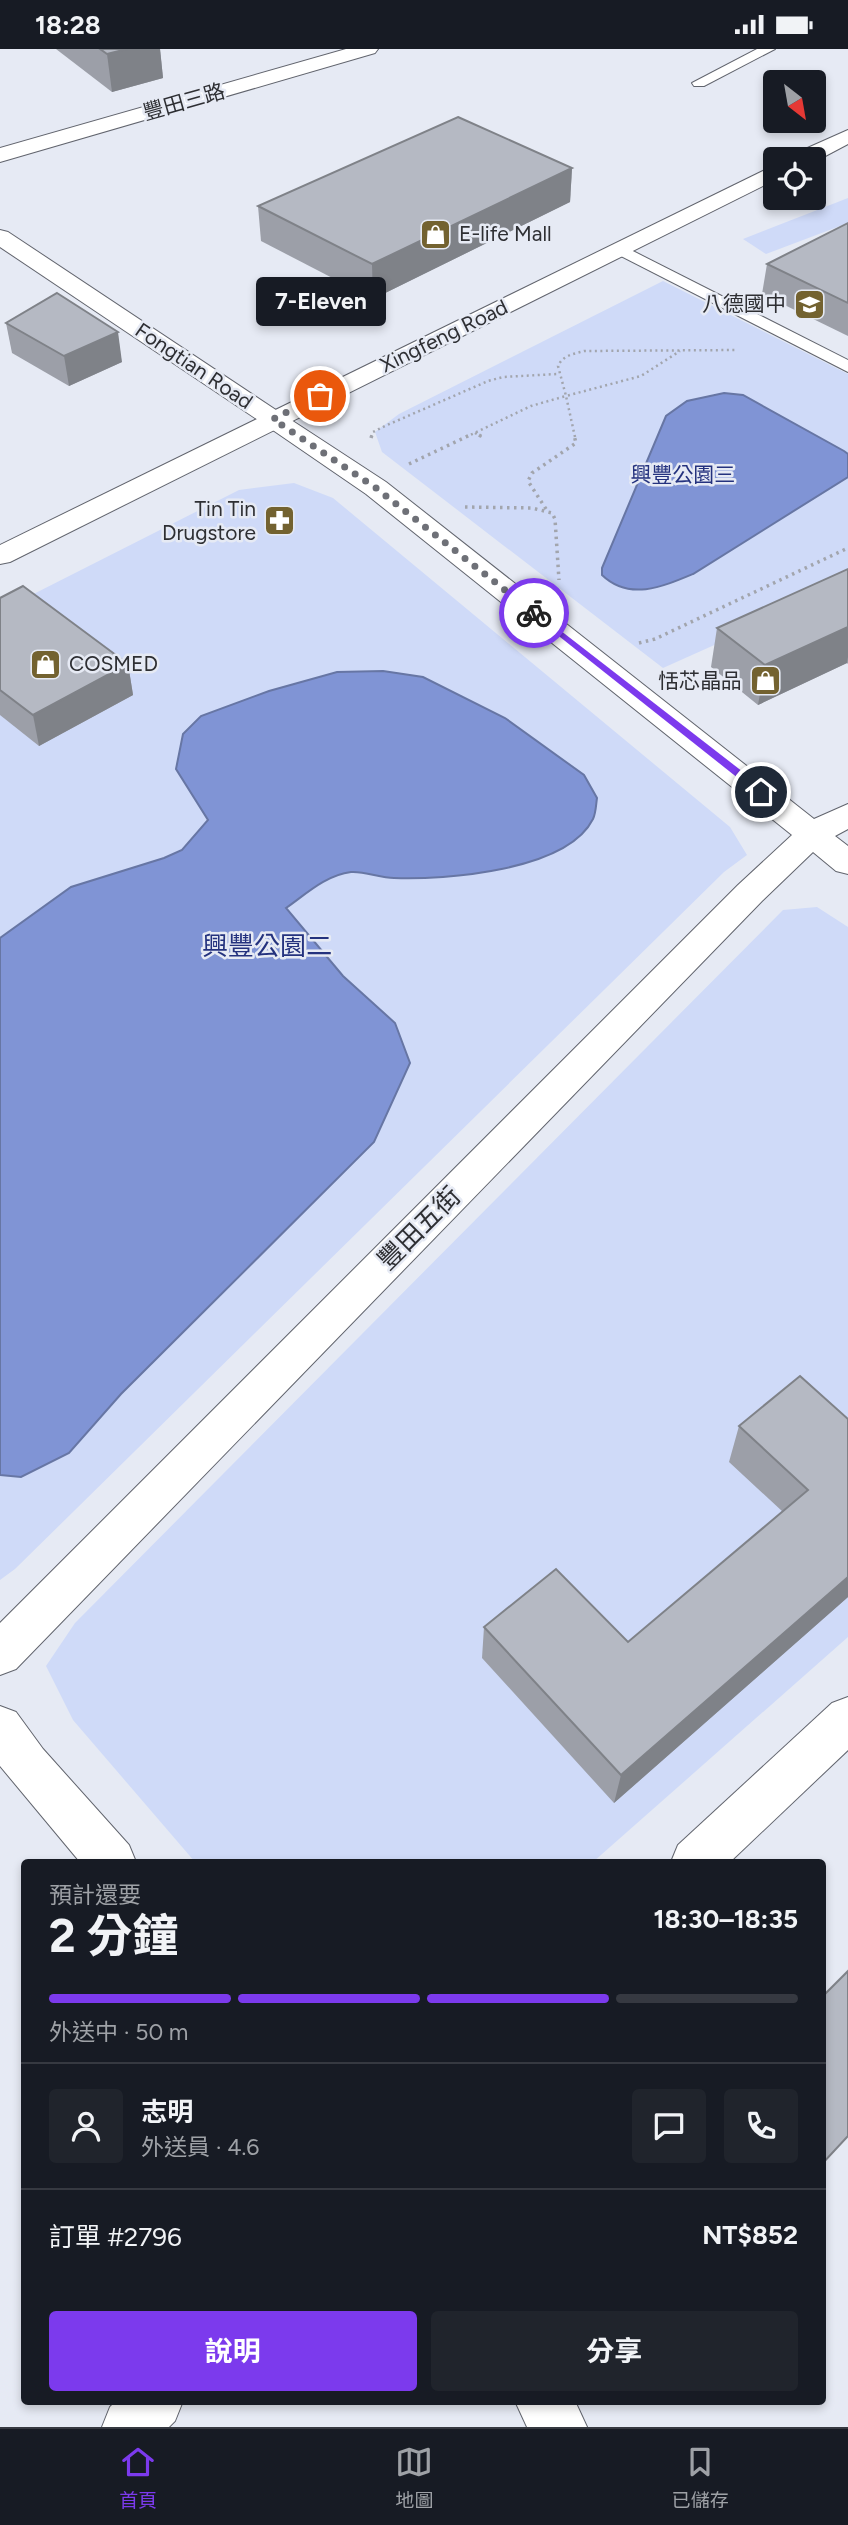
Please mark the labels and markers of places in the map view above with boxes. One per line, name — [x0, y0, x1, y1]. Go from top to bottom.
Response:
shop icon: E-life Mall — [419, 217, 453, 251]
place label: E-life Mall — [459, 221, 552, 246]
callout: 7-Eleven — [255, 277, 385, 326]
school or university icon: 八德國中 — [792, 287, 826, 321]
place label: 八德國中 — [702, 291, 786, 316]
pin — [290, 366, 350, 426]
place label: Tin Tin Drugstore — [162, 496, 256, 545]
pharmacy icon: Tin Tin Drugstore — [262, 504, 296, 538]
shop icon: COSMED — [29, 647, 63, 681]
place label: COSMED — [69, 651, 158, 676]
shop icon: 恬芯晶品 — [748, 664, 782, 698]
place label: 恬芯晶品 — [658, 668, 742, 693]
pin — [731, 762, 791, 822]

